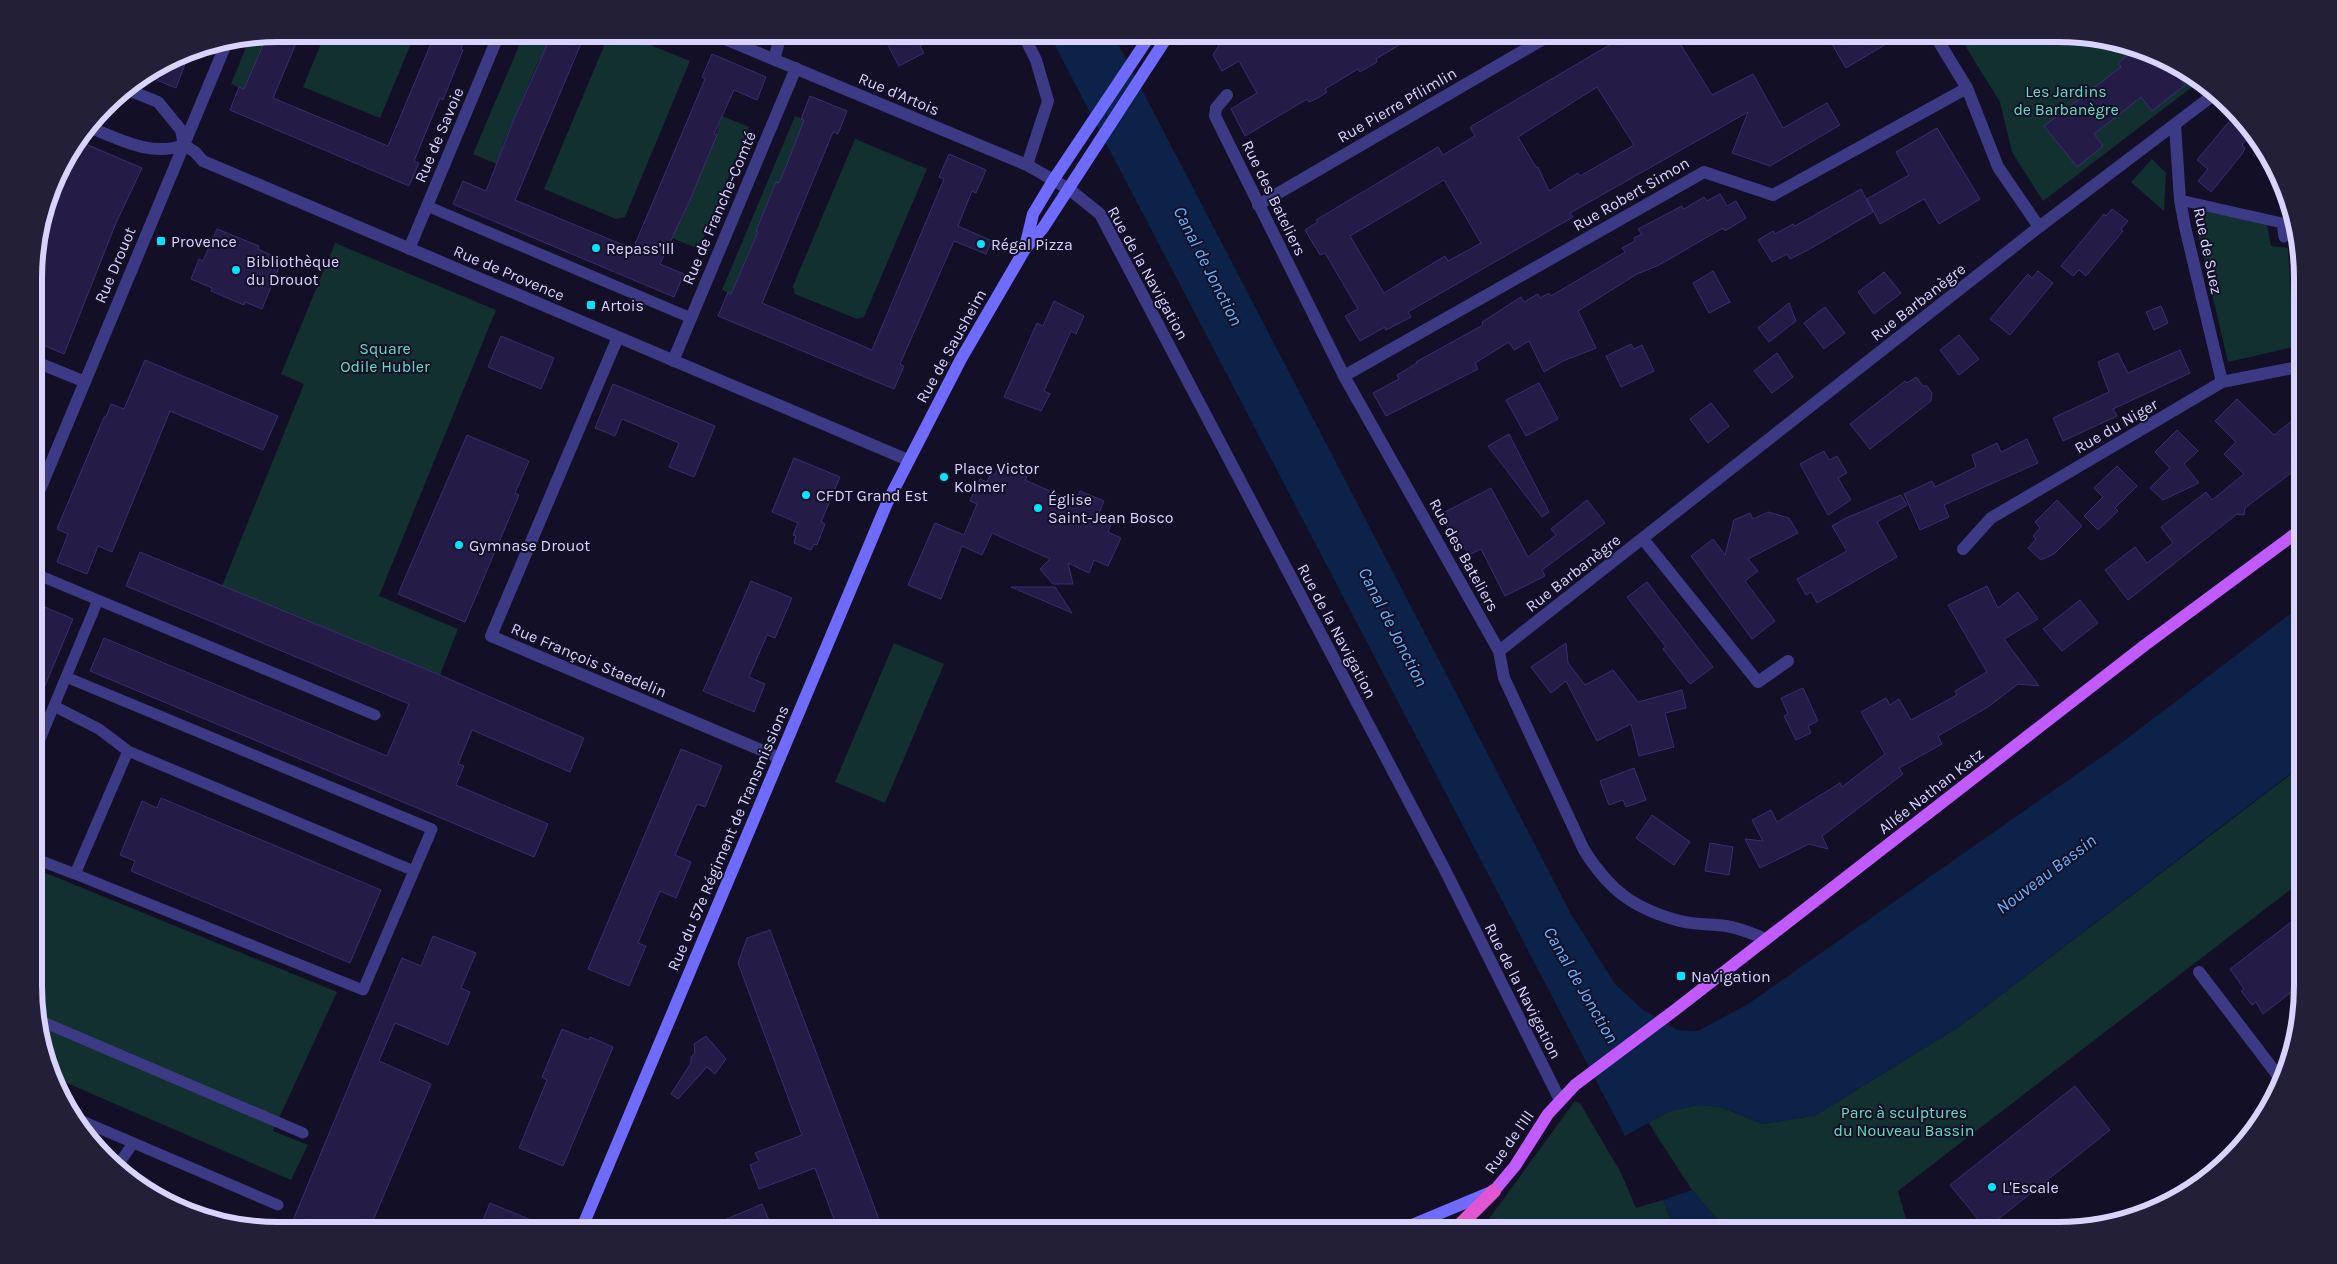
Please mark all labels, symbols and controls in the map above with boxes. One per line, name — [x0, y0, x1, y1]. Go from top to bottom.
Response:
street label: Rue Pierre Pflimlin — [1334, 63, 1460, 147]
street label: Rue d'Artois — [856, 68, 942, 120]
park label: Les Jardins de Barbanègre — [2013, 82, 2119, 119]
street label: Rue de Savoie — [410, 85, 468, 185]
street label: Rue de Franche-Comté — [678, 128, 760, 288]
street label: Rue des Bateliers — [1238, 137, 1310, 259]
street label: Rue Robert Simon — [1569, 153, 1693, 235]
street label: Rue de la Navigation — [1103, 203, 1193, 343]
water label: Canal de Jonction — [1168, 203, 1248, 329]
street label: Rue de Suez — [2190, 206, 2226, 296]
street label: Rue Drouot — [90, 224, 140, 306]
place label: Provence — [171, 232, 237, 251]
marker: Provence — [155, 235, 167, 247]
place label: Régal Pizza — [991, 235, 1073, 254]
marker: Régal Pizza — [975, 238, 987, 250]
place label: Repass'Ill — [606, 239, 675, 258]
street label: Rue de Provence — [451, 241, 567, 305]
marker: Repass'Ill — [590, 242, 602, 254]
place label: Bibliothèque du Drouot — [246, 252, 339, 289]
street label: Rue Barbanègre — [1867, 259, 1969, 345]
marker: Bibliothèque du Drouot — [230, 264, 242, 276]
street label: Rue de Sausheim — [912, 286, 990, 406]
place label: Artois — [601, 296, 644, 315]
marker: Artois — [585, 299, 597, 311]
park label: Square Odile Hubler — [340, 339, 430, 376]
street label: Rue du Niger — [2071, 394, 2161, 458]
place label: Place Victor Kolmer — [954, 459, 1039, 496]
marker: Place Victor Kolmer — [938, 471, 950, 483]
place label: CFDT Grand Est — [816, 486, 928, 505]
marker: CFDT Grand Est — [800, 489, 812, 501]
place label: Église Saint-Jean Bosco — [1048, 490, 1174, 527]
street label: Rue des Bateliers — [1425, 495, 1503, 615]
marker: Église Saint-Jean Bosco — [1032, 502, 1044, 514]
street label: Rue Barbanègre — [1522, 530, 1624, 616]
place label: Gymnase Drouot — [469, 536, 590, 555]
marker: Gymnase Drouot — [453, 539, 465, 551]
street label: Rue de la Navigation — [1293, 560, 1381, 702]
water label: Canal de Jonction — [1353, 564, 1433, 690]
street label: Rue François Staedelin — [508, 619, 670, 701]
street label: Rue du 57e Régiment de Transmissions — [663, 702, 793, 974]
street label: Allée Nathan Katz — [1875, 744, 1987, 838]
water label: Nouveau Bassin — [1992, 829, 2100, 919]
street label: Rue de la Navigation — [1481, 920, 1565, 1062]
water label: Canal de Jonction — [1539, 923, 1623, 1047]
place label: Navigation — [1691, 967, 1771, 986]
marker: Navigation — [1675, 970, 1687, 982]
park label: Parc à sculptures du Nouveau Bassin — [1834, 1103, 1974, 1140]
street label: Rue de l'Ill — [1480, 1107, 1538, 1177]
place label: L'Escale — [2002, 1178, 2059, 1197]
marker: L'Escale — [1986, 1181, 1998, 1193]

